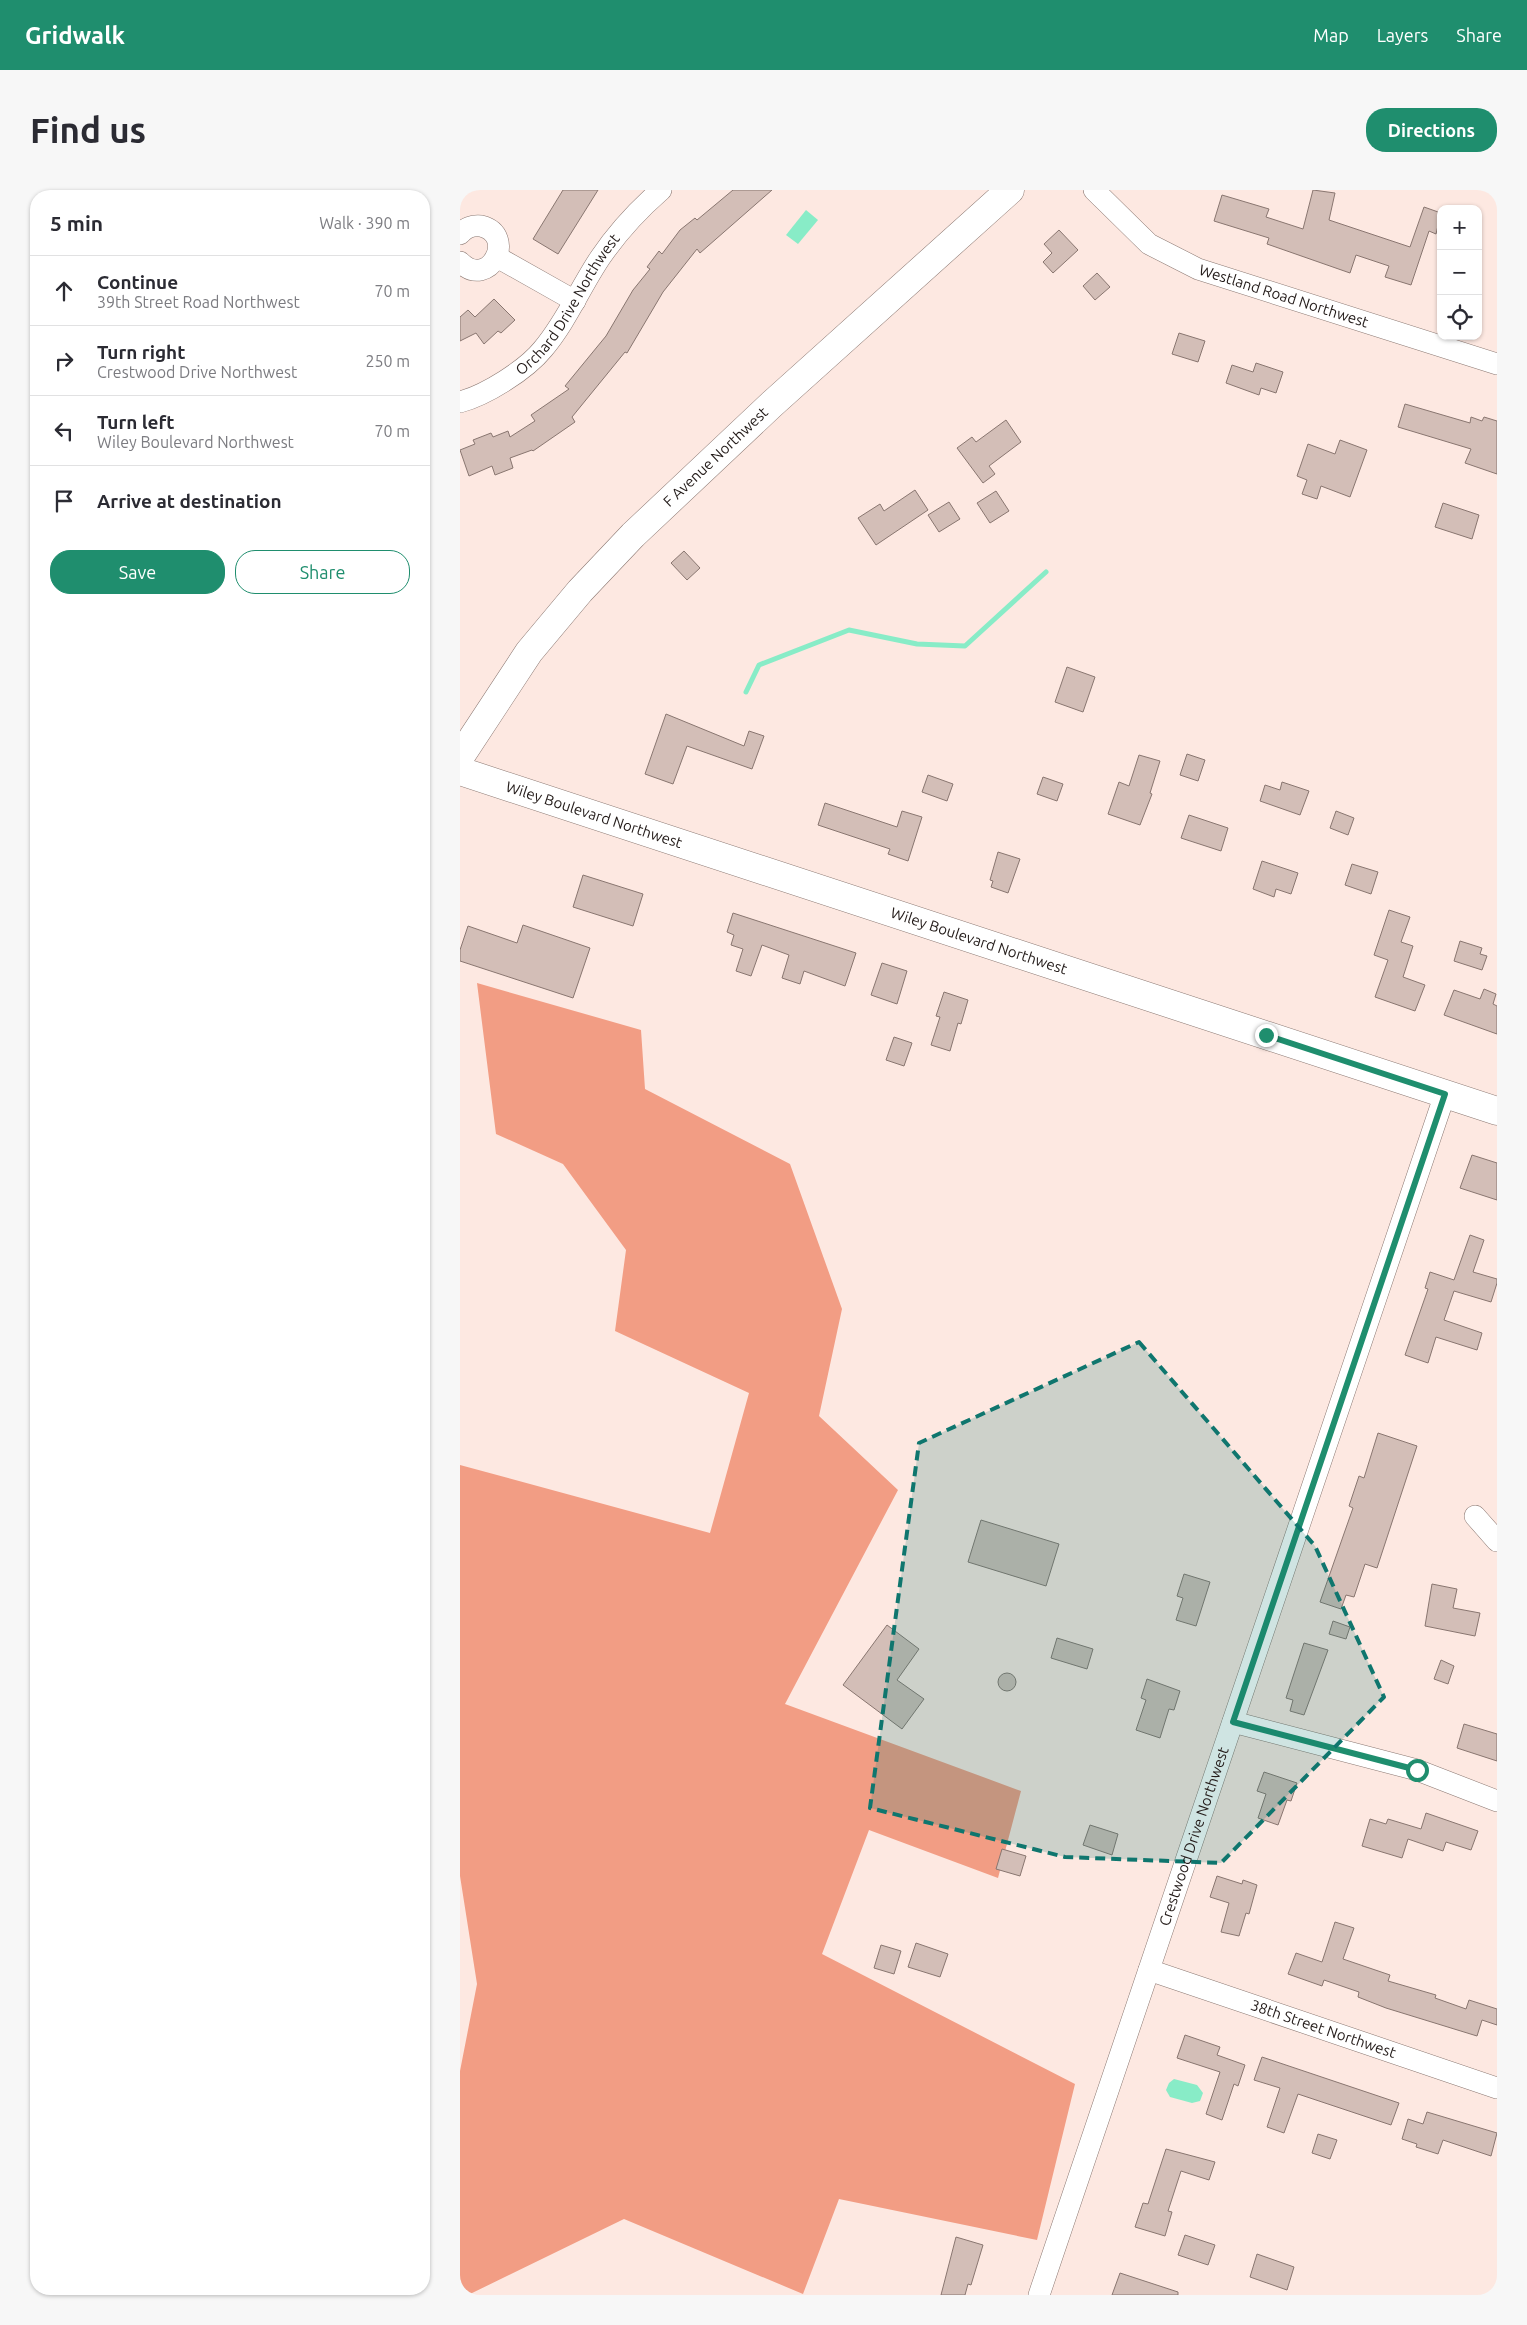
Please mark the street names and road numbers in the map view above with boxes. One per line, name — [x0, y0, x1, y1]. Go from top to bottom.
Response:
street label: Orchard Drive Northwest — [512, 230, 623, 378]
street label: Westland Road Northwest — [1197, 261, 1371, 331]
street label: F Avenue Northwest — [660, 403, 771, 510]
street label: Wiley Boulevard Northwest — [504, 778, 685, 851]
street label: Wiley Boulevard Northwest — [889, 904, 1070, 978]
street label: Crestwood Drive Northwest — [1155, 1744, 1232, 1928]
street label: 38th Street Northwest — [1249, 1996, 1398, 2061]

